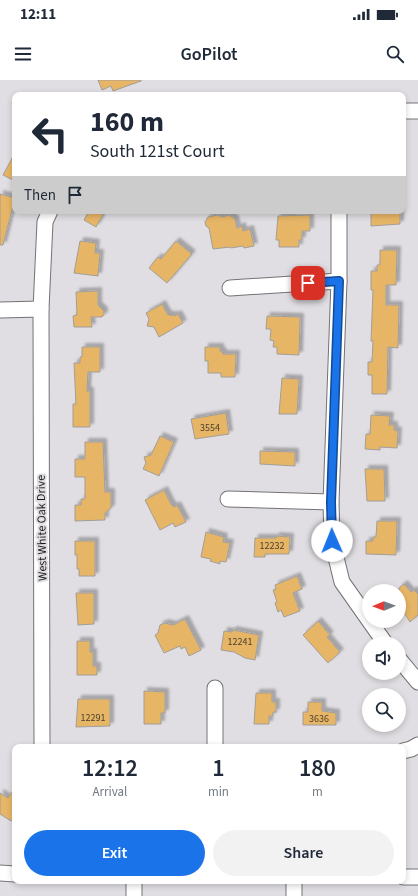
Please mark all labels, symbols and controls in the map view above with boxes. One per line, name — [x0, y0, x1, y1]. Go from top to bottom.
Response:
text: 12:11 — [20, 4, 56, 25]
text: GoPilot — [180, 42, 238, 67]
icon: menu — [12, 43, 34, 65]
icon: search — [384, 43, 406, 65]
text: 160 m — [90, 102, 164, 142]
icon: left — [24, 108, 76, 160]
text: South 121st Court — [90, 139, 225, 164]
icon: arrive — [64, 184, 86, 206]
text: Then — [24, 185, 56, 206]
pin — [291, 266, 325, 300]
icon: arrive — [297, 272, 319, 294]
house number: 3554 — [200, 421, 220, 435]
street label: West White Oak Drive — [33, 475, 51, 581]
position arrow — [311, 520, 353, 562]
house number: 12232 — [260, 539, 284, 553]
north arrow — [362, 584, 406, 628]
map controls — [362, 584, 406, 732]
house number: 12241 — [228, 635, 252, 649]
button: sound — [362, 636, 406, 680]
button: search — [362, 688, 406, 732]
house number: 12291 — [81, 711, 105, 725]
house number: 3636 — [309, 712, 329, 726]
text: 12:12 — [82, 751, 138, 786]
text: 1 — [212, 751, 225, 786]
text: 180 — [299, 751, 336, 786]
text: Arrival — [92, 783, 127, 801]
text: min — [208, 783, 229, 801]
text: m — [312, 783, 323, 801]
button: Exit — [24, 830, 205, 876]
button: Share — [213, 830, 394, 876]

